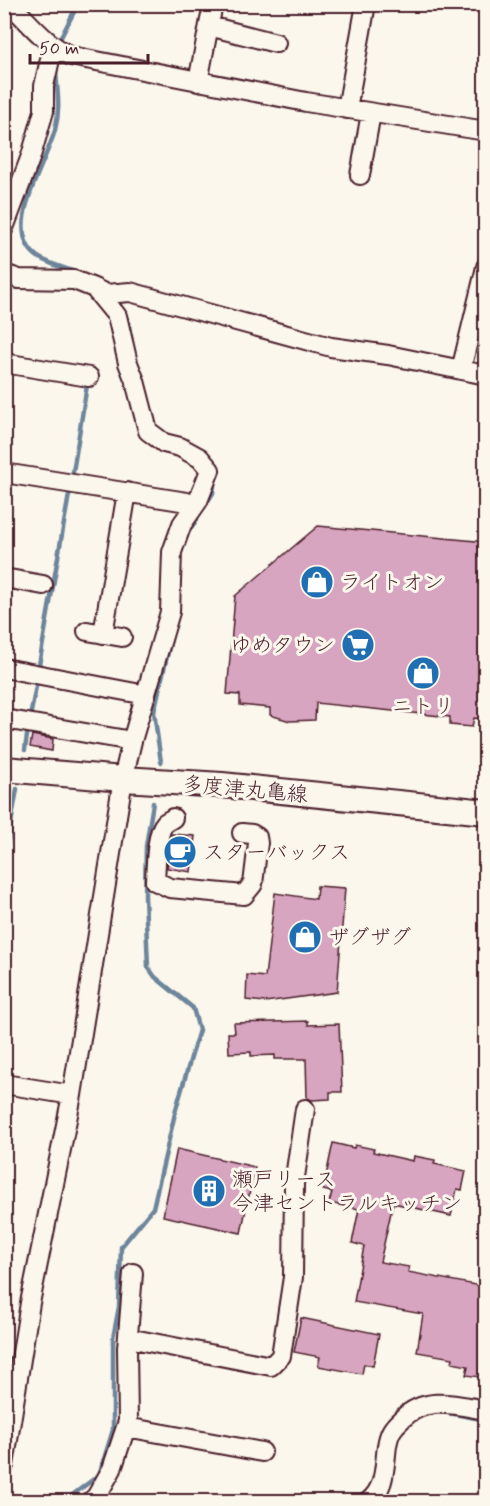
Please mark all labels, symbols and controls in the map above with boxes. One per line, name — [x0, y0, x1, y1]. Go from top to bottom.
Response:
scale bar — [30, 27, 148, 65]
text: 50 m — [39, 37, 79, 61]
shop icon: ライトオン — [299, 564, 335, 600]
place label: ライトオン — [340, 569, 444, 597]
supermarket icon: ゆめタウン — [340, 627, 376, 663]
place label: ゆめタウン — [230, 632, 335, 660]
shop icon: ニトリ — [405, 655, 441, 691]
place label: ニトリ — [392, 693, 455, 721]
street label: 多度津丸亀線 — [181, 771, 309, 809]
cafe icon: スターバックス — [162, 834, 198, 870]
place label: スターバックス — [203, 839, 350, 867]
shop icon: ザグザグ — [287, 919, 323, 955]
place label: ザグザグ — [328, 924, 411, 952]
place label: 瀬戸リース 今津セントラルキッチン — [232, 1166, 462, 1218]
building icon: 瀬戸リース 今津セントラルキッチン — [191, 1173, 227, 1209]

